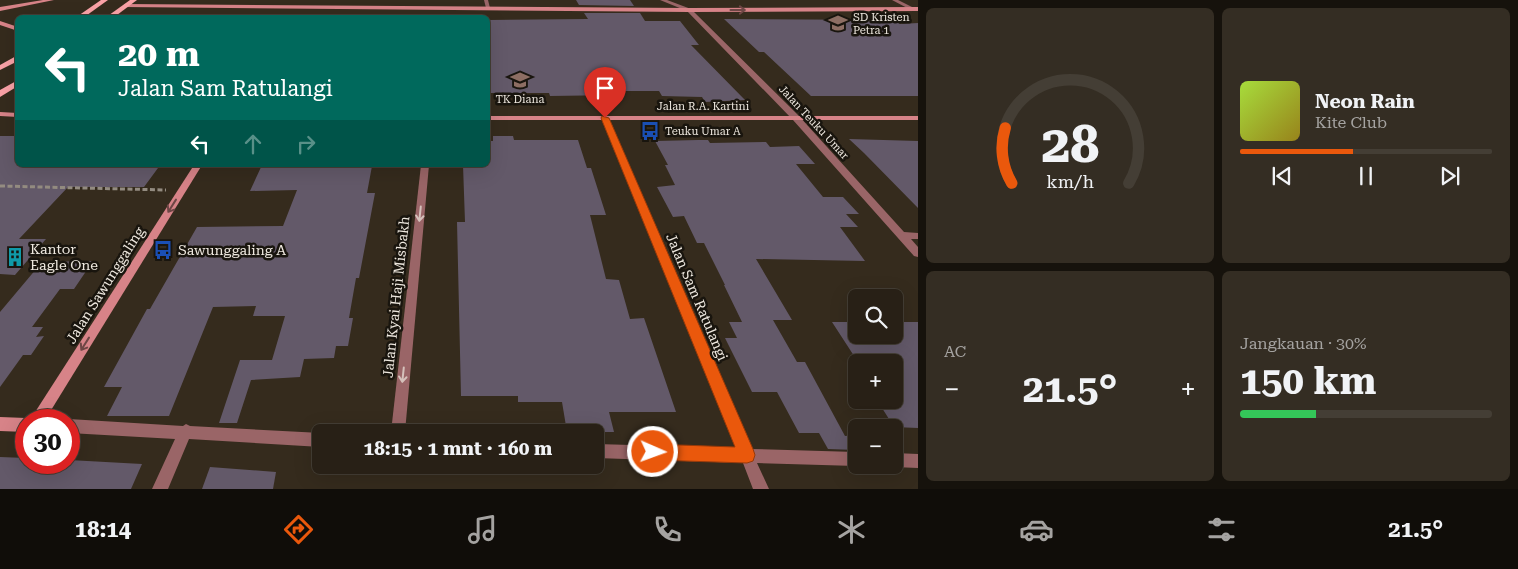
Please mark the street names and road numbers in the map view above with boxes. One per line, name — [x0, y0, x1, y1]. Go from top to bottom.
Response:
street label: Jalan Teuku Umar — [776, 83, 852, 162]
street label: Jalan R.A. Kartini — [657, 100, 750, 113]
street label: Jalan Kyai Haji Misbakh — [380, 215, 412, 379]
street label: Jalan Sawunggaling — [63, 224, 147, 346]
street label: Jalan Sam Ratulangi — [663, 231, 731, 364]

